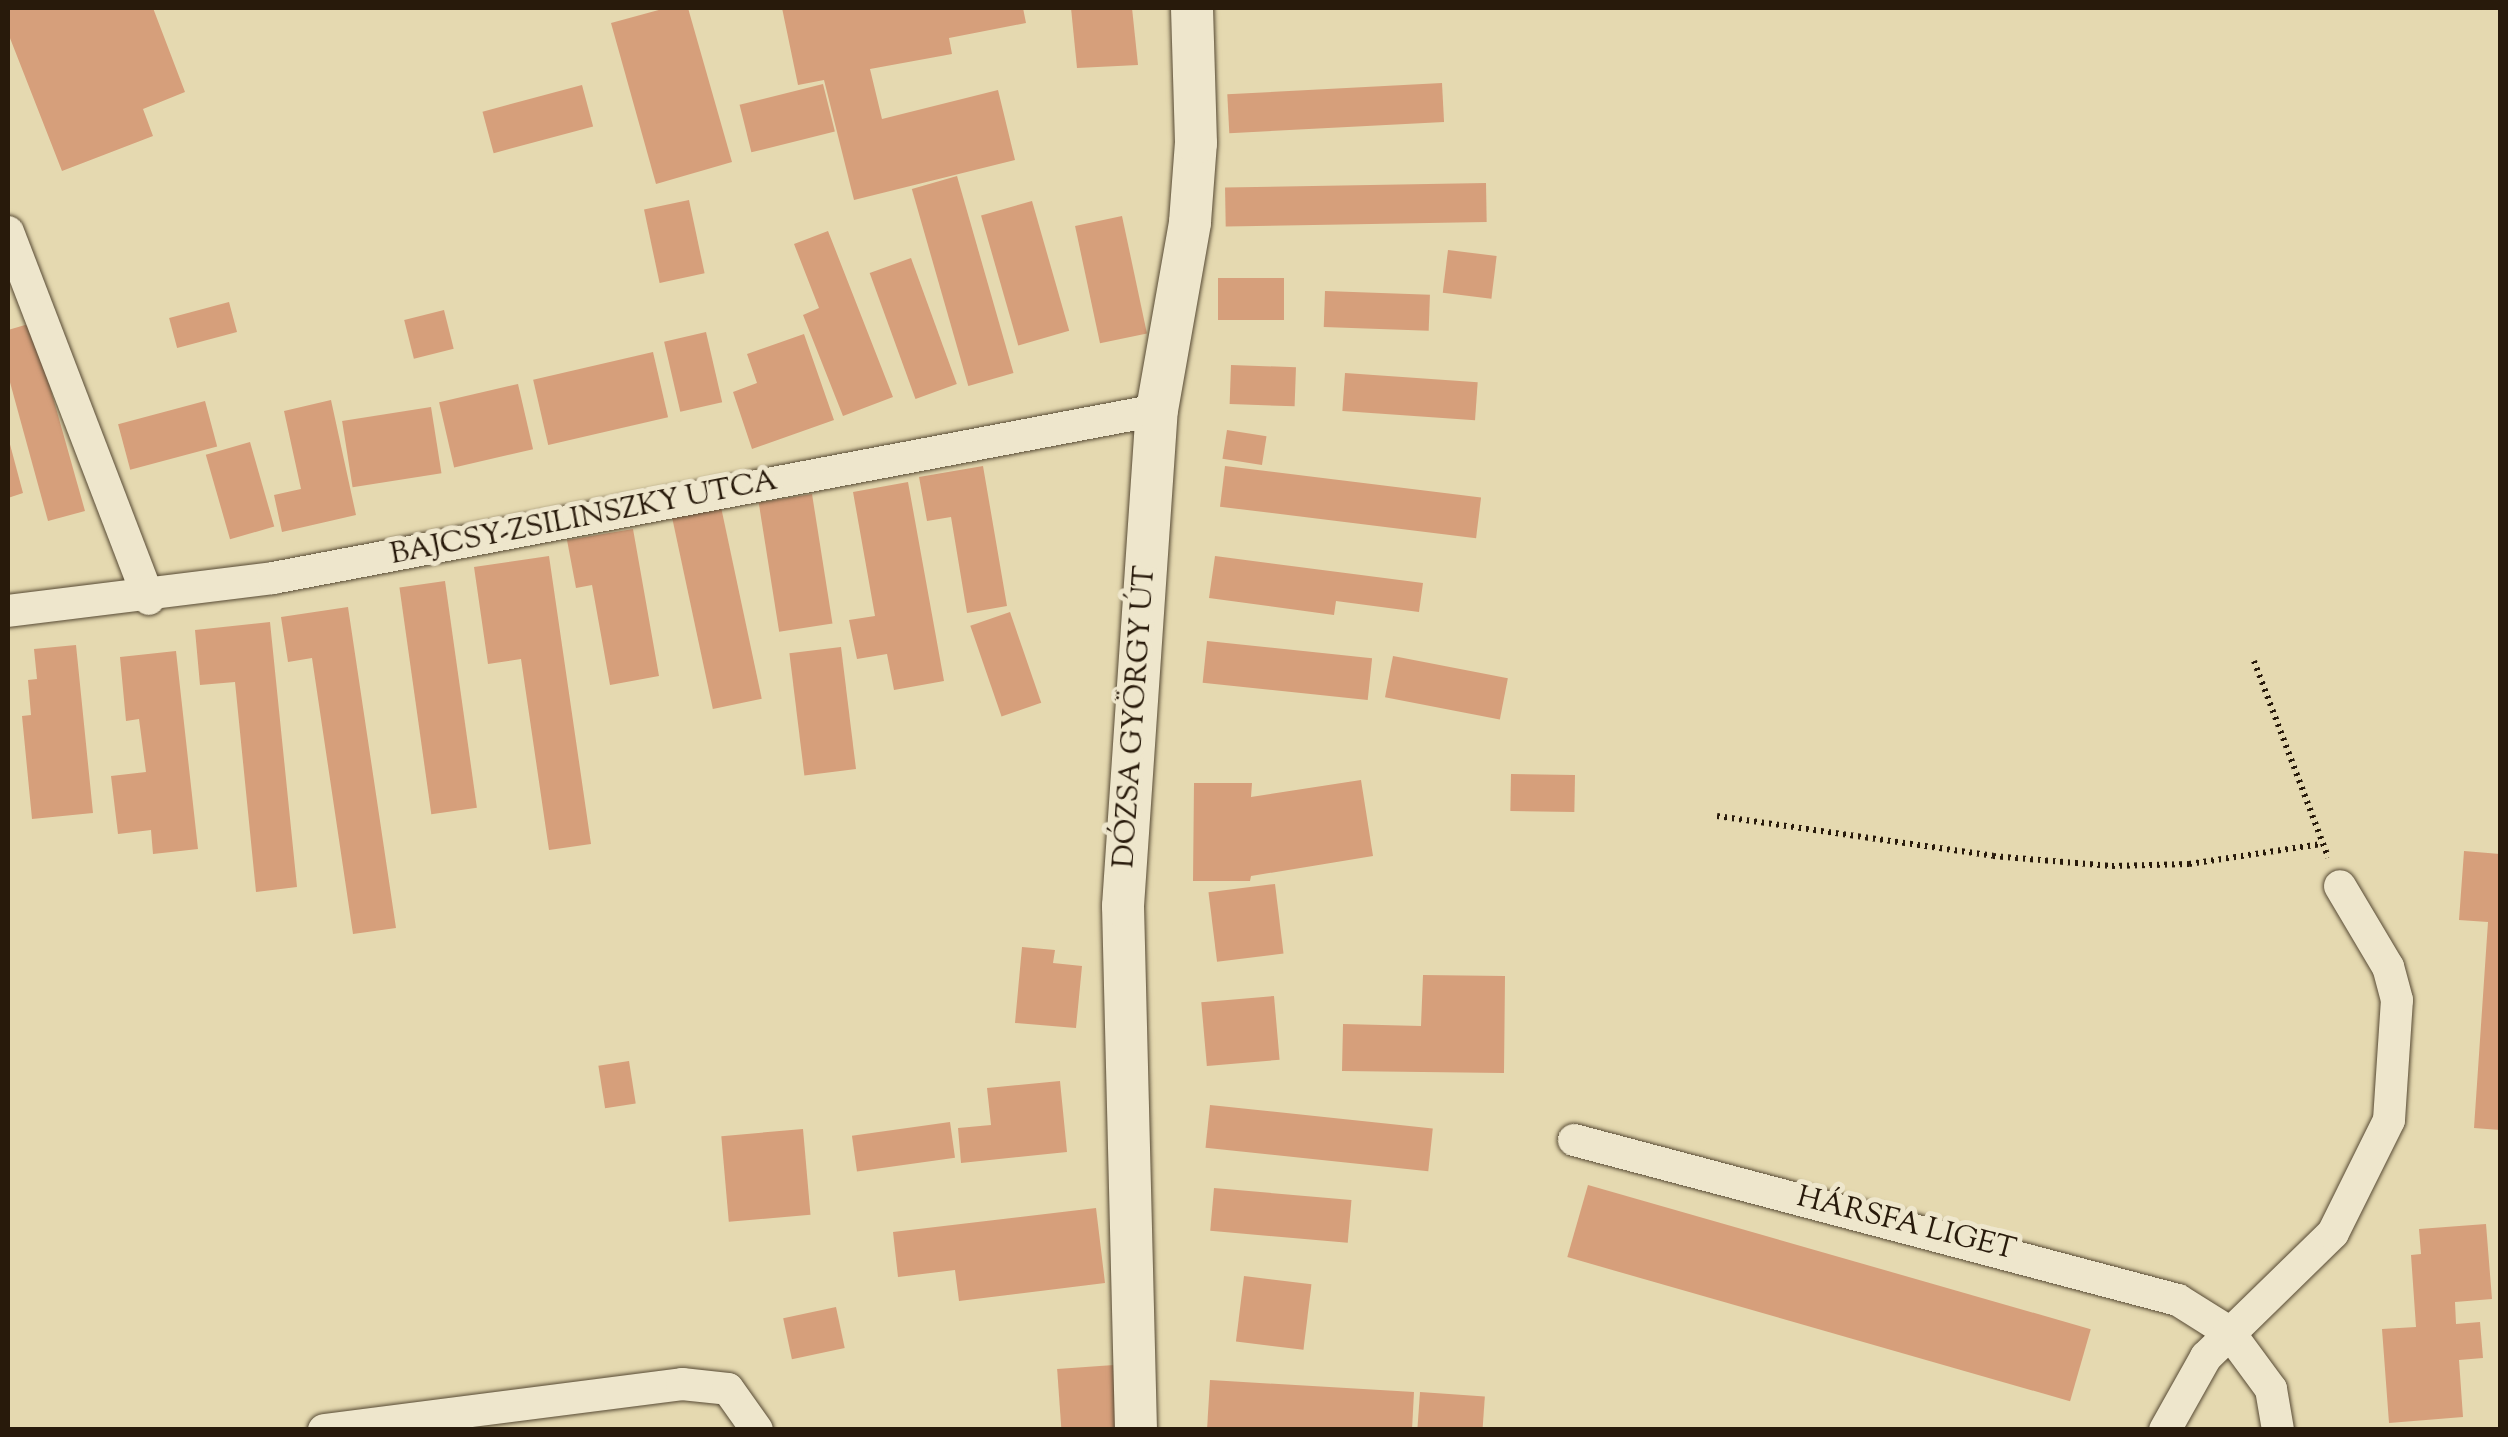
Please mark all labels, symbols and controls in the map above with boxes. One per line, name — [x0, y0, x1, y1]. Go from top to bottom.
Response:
street label: BAJCSY-ZSILINSZKY UTCA — [387, 464, 781, 574]
street label: DÓZSA GYÖRGY ÚT — [1107, 565, 1165, 869]
street label: HÁRSFA LIGET — [1793, 1180, 2019, 1270]

